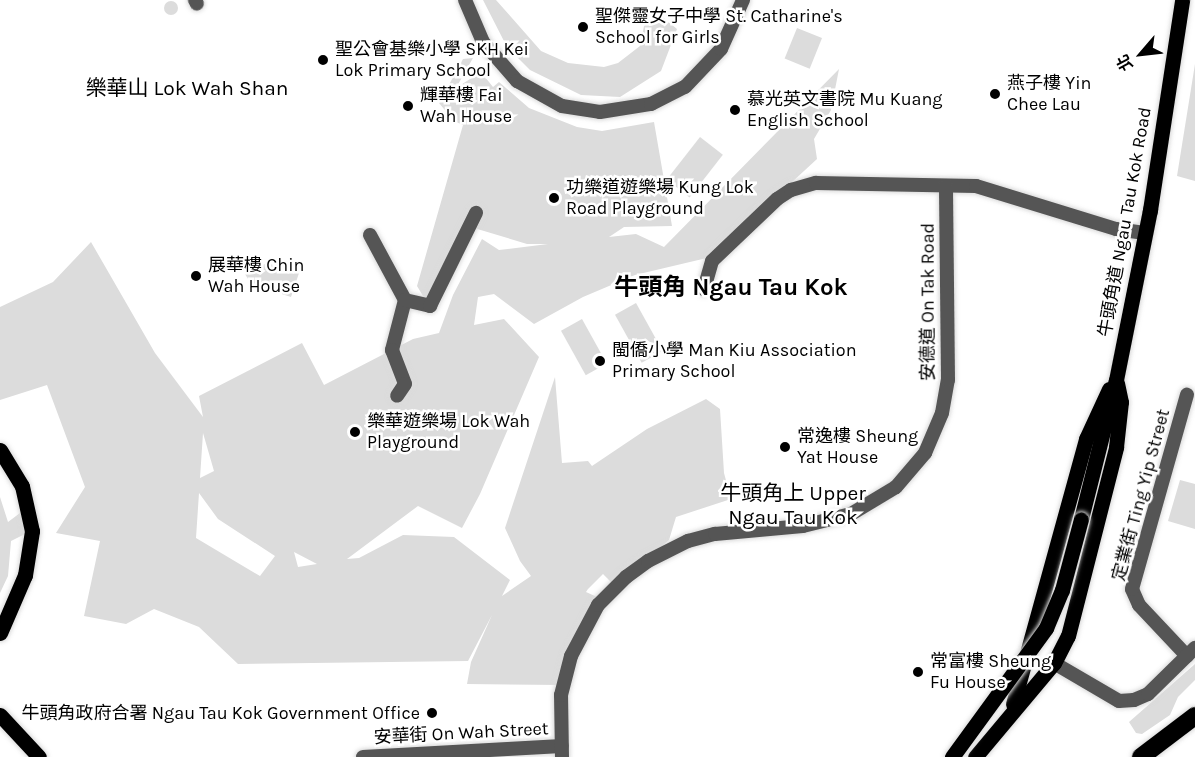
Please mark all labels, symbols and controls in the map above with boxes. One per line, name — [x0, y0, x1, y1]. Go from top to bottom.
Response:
place label: 聖傑靈女子中學 St. Catharine's School for Girls — [595, 6, 843, 48]
marker: 聖傑靈女子中學 St. Catharine's School for Girls — [576, 20, 590, 34]
north arrow — [1111, 24, 1171, 84]
place label: 聖公會基樂小學 SKH Kei Lok Primary School — [335, 39, 529, 82]
text: 北 — [1113, 51, 1137, 74]
marker: 聖公會基樂小學 SKH Kei Lok Primary School — [316, 53, 330, 67]
place label: 燕子樓 Yin Chee Lau — [1007, 73, 1091, 116]
district label: 樂華山 Lok Wah Shan — [85, 75, 289, 101]
place label: 輝華樓 Fai Wah House — [420, 85, 512, 128]
marker: 燕子樓 Yin Chee Lau — [988, 87, 1002, 101]
place label: 慕光英文書院 Mu Kuang English School — [747, 89, 942, 132]
marker: 輝華樓 Fai Wah House — [401, 99, 415, 113]
marker: 慕光英文書院 Mu Kuang English School — [728, 103, 742, 117]
street label: 牛頭角道 Ngau Tau Kok Road — [1094, 105, 1156, 339]
place label: 功樂道遊樂場 Kung Lok Road Playground — [566, 177, 754, 219]
marker: 功樂道遊樂場 Kung Lok Road Playground — [547, 191, 561, 205]
street label: 安德道 On Tak Road — [917, 223, 939, 381]
place label: 展華樓 Chin Wah House — [208, 255, 304, 298]
marker: 展華樓 Chin Wah House — [189, 269, 203, 283]
district label: 牛頭角 Ngau Tau Kok — [614, 274, 848, 302]
place label: 閩僑小學 Man Kiu Association Primary School — [612, 340, 857, 382]
marker: 閩僑小學 Man Kiu Association Primary School — [593, 354, 607, 368]
street label: 定業街 Ting Yip Street — [1108, 407, 1174, 583]
place label: 樂華遊樂場 Lok Wah Playground — [367, 411, 530, 454]
marker: 樂華遊樂場 Lok Wah Playground — [348, 425, 362, 439]
place label: 常逸樓 Sheung Yat House — [797, 426, 918, 468]
marker: 常逸樓 Sheung Yat House — [778, 440, 792, 454]
district label: 牛頭角上 Upper Ngau Tau Kok — [719, 480, 867, 530]
place label: 常富樓 Sheung Fu House — [930, 651, 1051, 694]
marker: 常富樓 Sheung Fu House — [911, 665, 925, 679]
place label: 牛頭角政府合署 Ngau Tau Kok Government Office — [22, 702, 420, 724]
marker: 牛頭角政府合署 Ngau Tau Kok Government Office — [425, 706, 439, 720]
street label: 安華街 On Wah Street — [373, 718, 549, 748]

